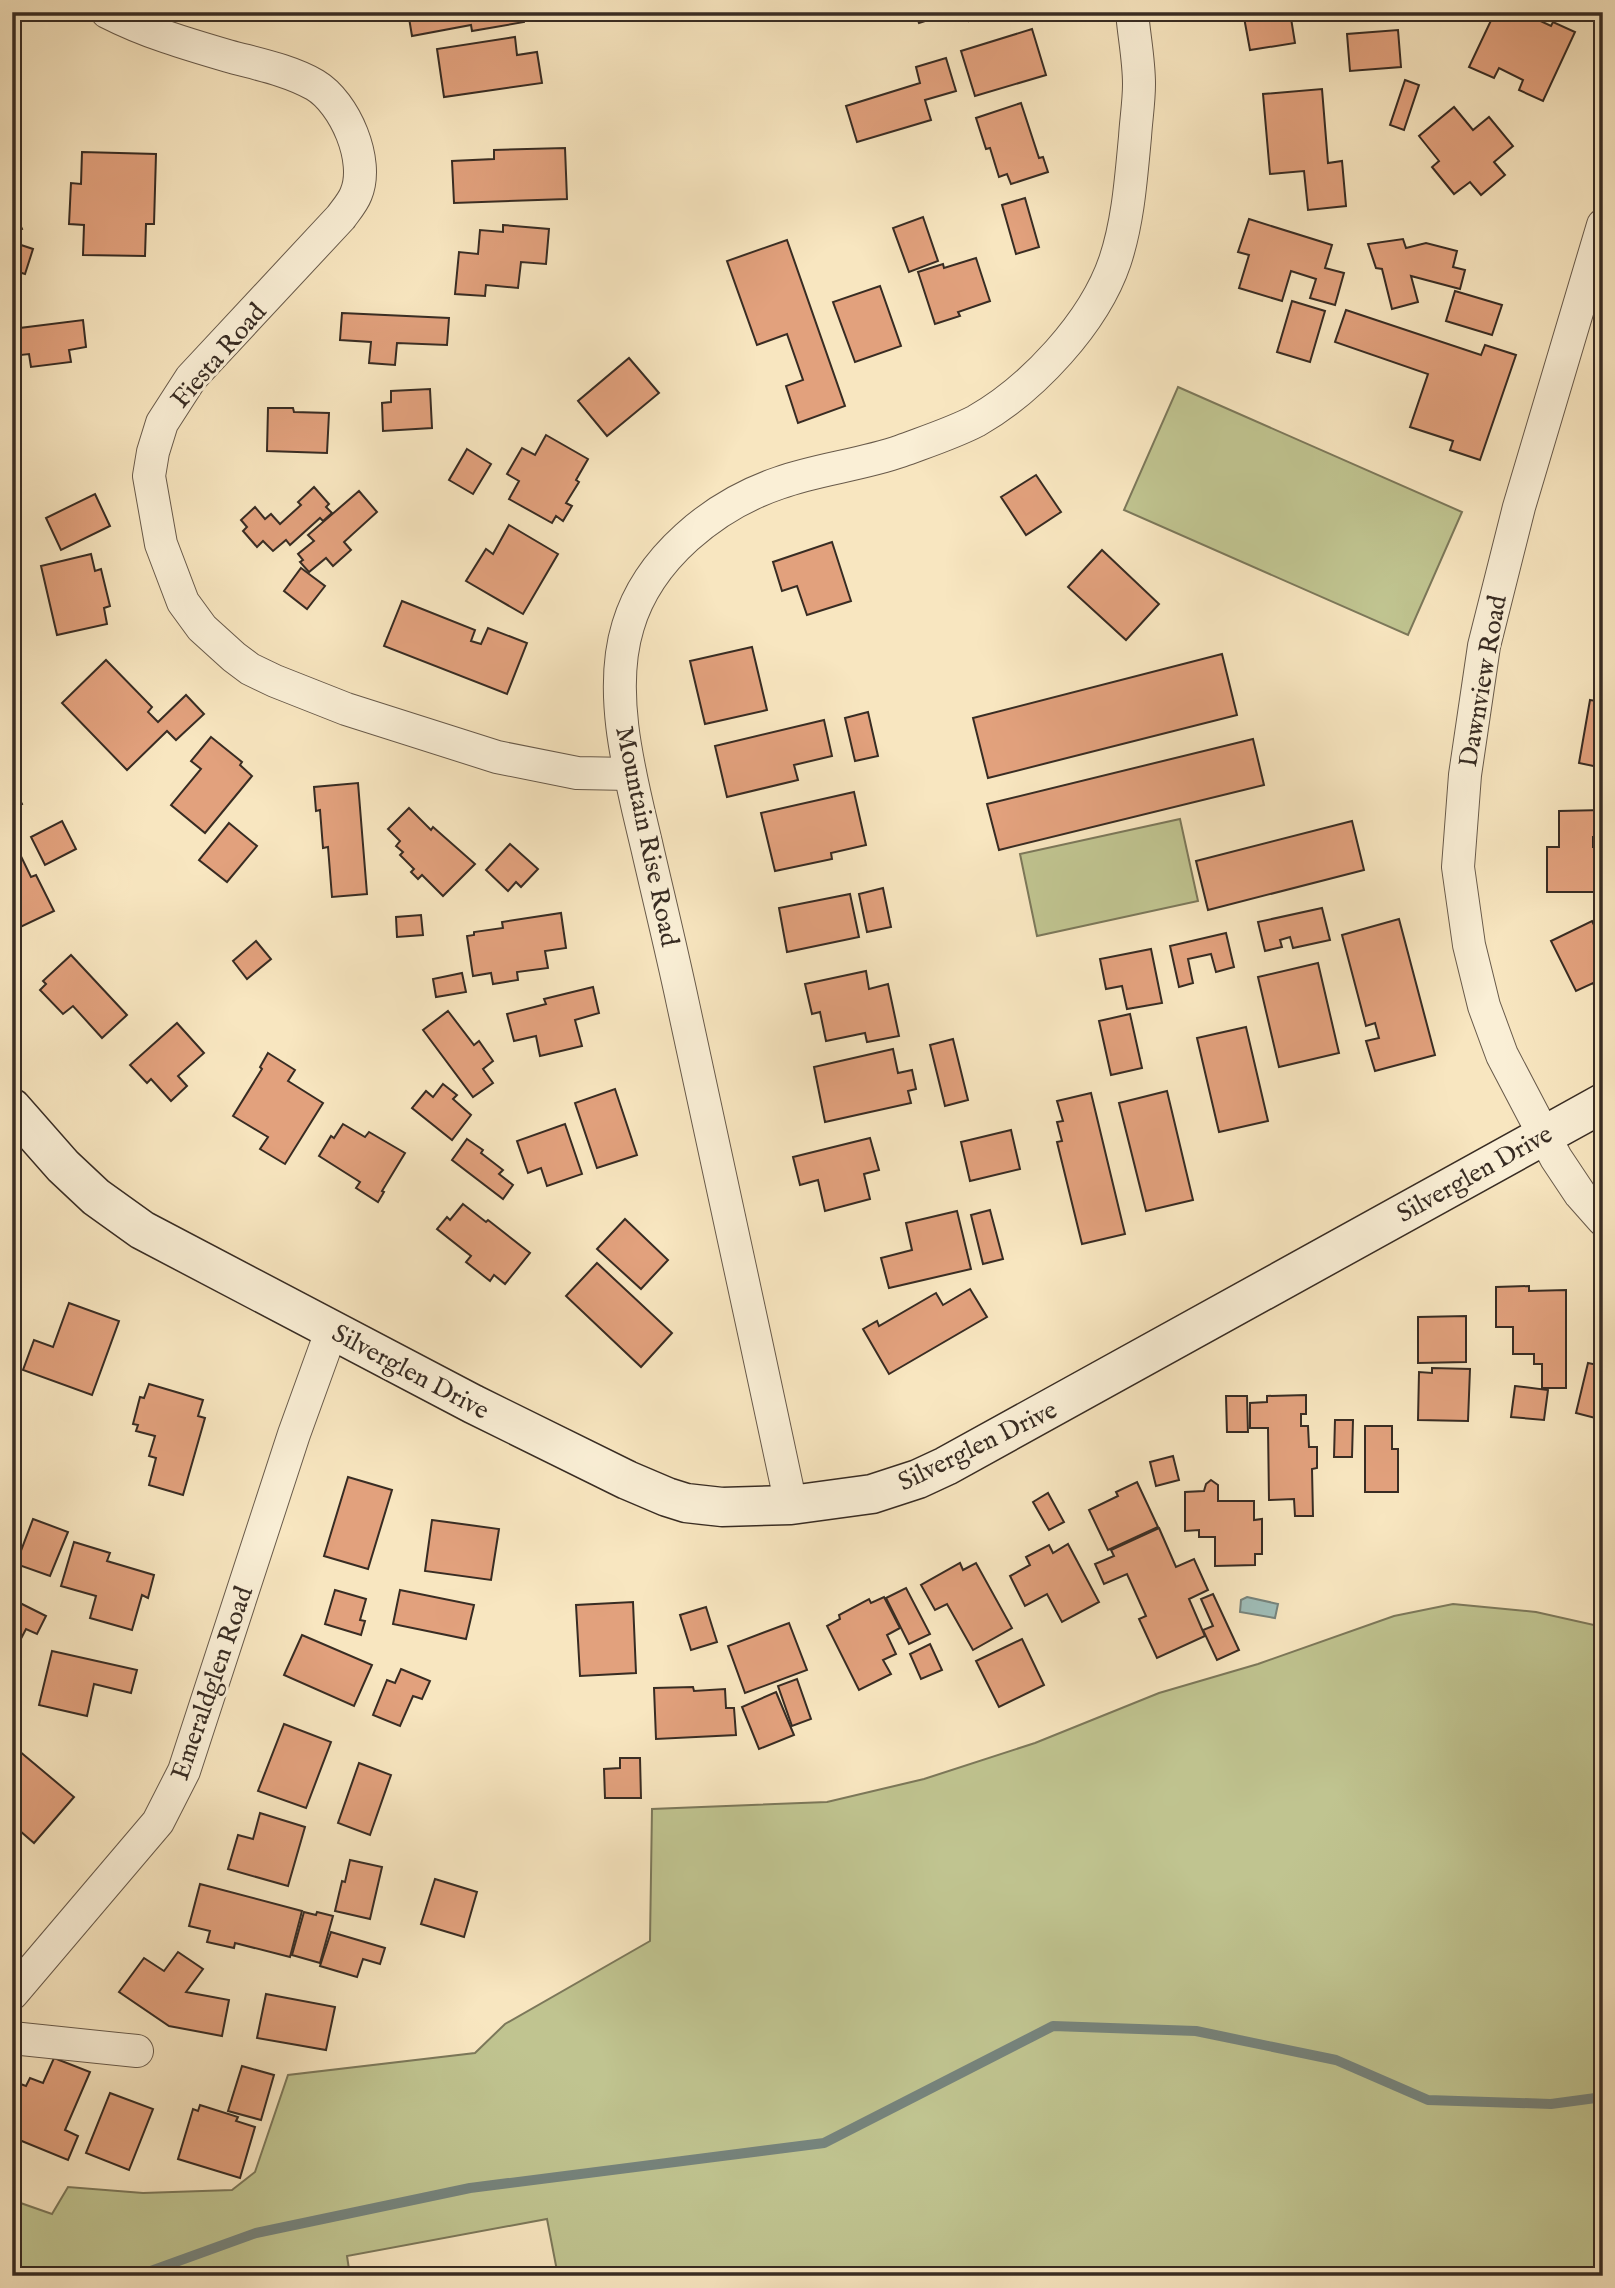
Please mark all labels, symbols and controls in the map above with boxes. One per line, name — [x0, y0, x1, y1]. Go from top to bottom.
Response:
street label: Fiesta Road — [164, 296, 274, 415]
street label: Dawnview Road — [1452, 592, 1515, 770]
street label: Mountain Rise Road — [607, 723, 686, 949]
street label: Silverglen Drive — [1391, 1118, 1558, 1231]
street label: Silverglen Drive — [326, 1317, 495, 1428]
street label: Silverglen Drive — [893, 1394, 1063, 1499]
street label: Emeraldglen Road — [164, 1582, 261, 1785]

